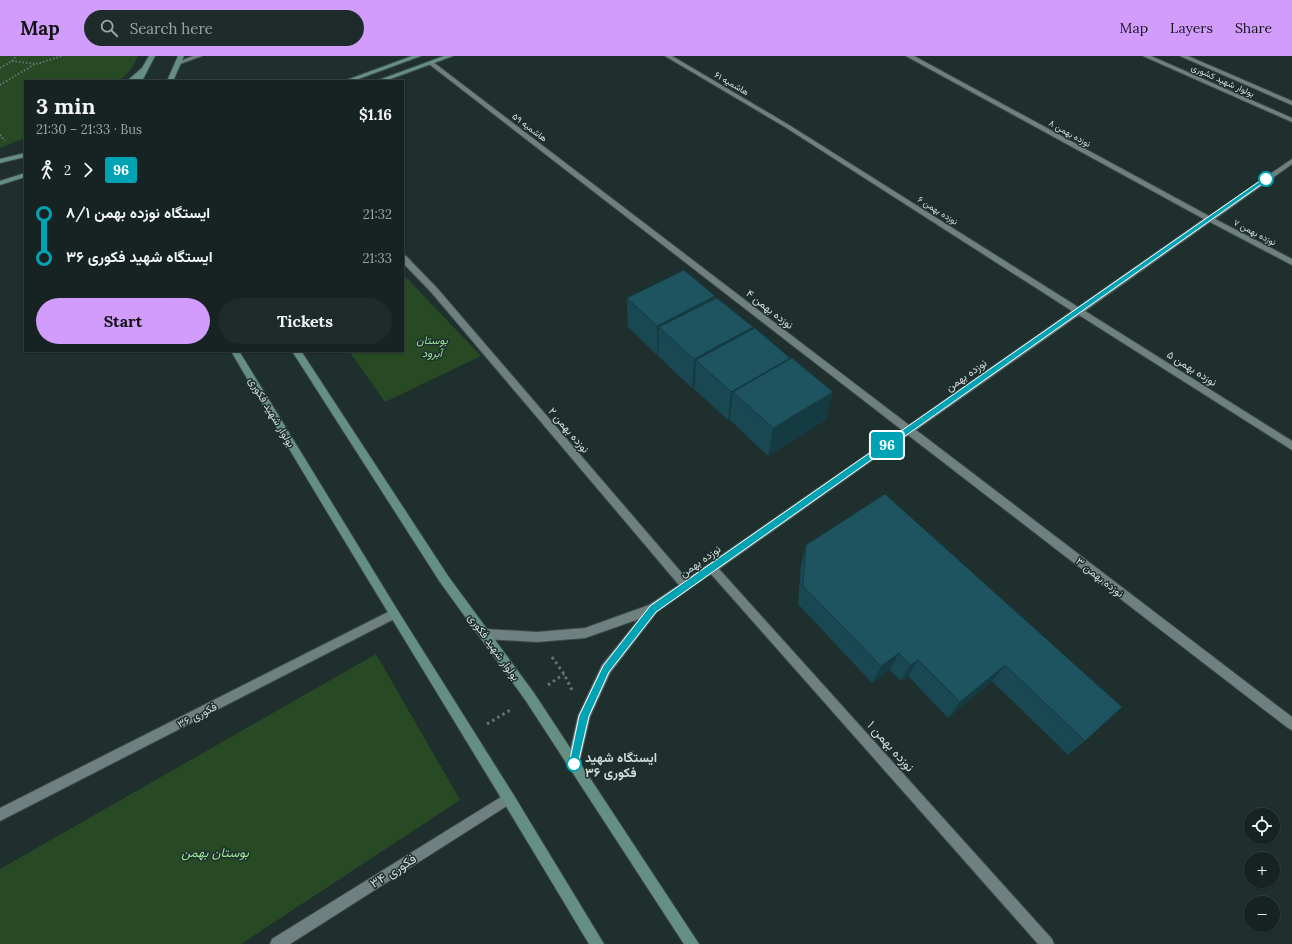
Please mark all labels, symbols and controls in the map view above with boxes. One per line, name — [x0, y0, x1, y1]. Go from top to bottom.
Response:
search box — [84, 10, 364, 46]
text: Map — [20, 16, 60, 40]
icon: search — [98, 17, 120, 39]
text: Search here — [130, 19, 213, 38]
text: Map — [1120, 19, 1148, 37]
text: Layers — [1170, 19, 1213, 37]
text: Share — [1235, 19, 1272, 37]
street label: بولوار شهید کشوری — [1189, 61, 1257, 100]
street label: هاشمیه ۶۱ — [713, 69, 751, 97]
text: 3 min — [36, 92, 96, 120]
text: $1.16 — [359, 105, 392, 124]
street label: هاشمیه ۵۹ — [510, 110, 550, 144]
street label: نوزده بهمن ۸ — [1047, 117, 1093, 150]
text: 21:30 – 21:33 · Bus — [36, 121, 142, 138]
icon: walk — [36, 159, 58, 181]
icon: forward — [77, 159, 99, 181]
text: 96 — [113, 161, 129, 179]
text: 2 — [64, 162, 71, 179]
unlabelled marker — [1258, 171, 1274, 187]
street label: نوزده بهمن ۶ — [915, 193, 961, 228]
text: ایستگاه نوزده بهمن ۸/۱ — [66, 203, 210, 222]
text: 21:32 — [363, 206, 392, 223]
street label: نوزده بهمن ۷ — [1231, 217, 1279, 248]
text: ایستگاه شهید فکوری ۳۶ — [66, 247, 213, 266]
text: 21:33 — [363, 250, 392, 267]
street label: نوزده بهمن ۴ — [743, 286, 797, 332]
button: Start — [36, 298, 210, 344]
button: Tickets — [218, 298, 392, 344]
park label: بوستان آبرود — [416, 333, 448, 360]
street label: نوزده بهمن ۵ — [1164, 347, 1220, 389]
street label: نوزده بهمن — [943, 356, 989, 394]
street label: بولوار شهید فکوری — [246, 374, 298, 450]
street label: نوزده بهمن ۲ — [545, 404, 593, 456]
line badge: 96 — [869, 432, 905, 458]
text: 96 — [879, 436, 895, 454]
street label: نوزده بهمن — [677, 542, 723, 580]
street label: نوزده بهمن ۳ — [1073, 554, 1127, 600]
street label: بولوار شهید فکوری — [465, 611, 523, 683]
street label: فکوری ۳۶ — [175, 699, 219, 731]
street label: نوزده بهمن ۱ — [864, 717, 919, 775]
place label: ایستگاه شهید فکوری ۳۶ — [585, 749, 657, 781]
marker: ایستگاه شهید فکوری ۳۶ — [566, 756, 582, 772]
map controls — [1244, 808, 1280, 932]
button: locate — [1244, 808, 1280, 844]
park label: بوستان بهمن — [181, 844, 250, 861]
street label: فکوری ۳۴ — [367, 850, 419, 892]
button: + — [1244, 852, 1280, 888]
button: − — [1244, 896, 1280, 932]

